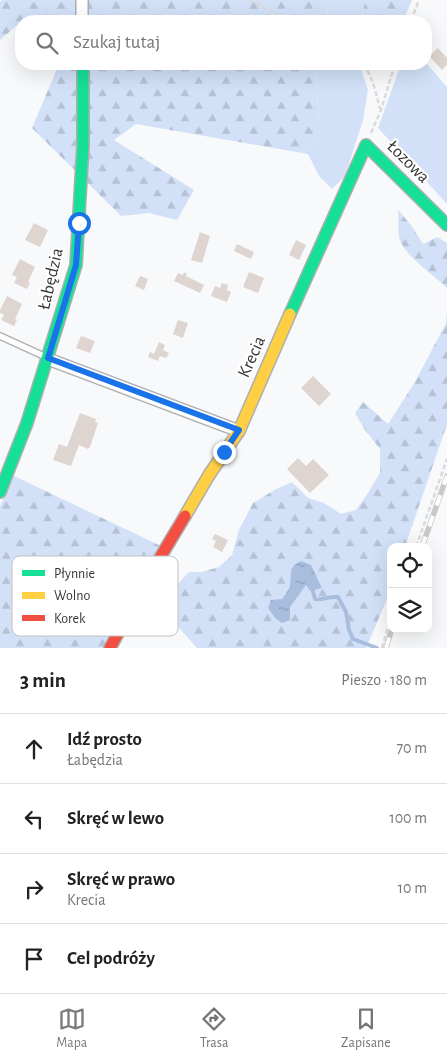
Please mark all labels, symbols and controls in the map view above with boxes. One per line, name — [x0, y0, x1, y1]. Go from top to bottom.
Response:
search box — [15, 15, 432, 70]
icon: search — [33, 29, 61, 57]
text: Szukaj tutaj — [73, 33, 160, 52]
street label: Łozowa — [383, 137, 433, 187]
route start — [68, 212, 91, 235]
street label: Łabędzia — [35, 246, 67, 312]
street label: Krecia — [235, 334, 269, 380]
route end — [213, 441, 236, 464]
map controls — [387, 543, 432, 633]
button: locate — [387, 543, 432, 588]
legend — [12, 556, 178, 636]
text: Płynnie — [54, 567, 95, 581]
button: layers — [387, 588, 432, 633]
text: Wolno — [54, 589, 90, 603]
text: Korek — [54, 612, 86, 626]
text: 3 min — [20, 670, 66, 691]
text: Pieszo · 180 m — [341, 672, 427, 688]
text: Idź prosto — [67, 730, 142, 749]
icon: ahead — [20, 735, 48, 763]
text: 70 m — [396, 740, 427, 756]
text: Łabędzia — [67, 752, 123, 768]
icon: left — [20, 805, 48, 833]
text: Skręć w lewo — [67, 809, 164, 828]
text: 100 m — [389, 810, 427, 826]
text: Skręć w prawo — [67, 870, 175, 889]
icon: right — [20, 875, 48, 903]
text: 10 m — [398, 880, 427, 896]
text: Krecia — [67, 892, 106, 908]
icon: arrive — [20, 945, 48, 973]
text: Cel podróży — [67, 949, 155, 968]
tab: Mapa — [56, 1005, 87, 1052]
tab: Trasa — [200, 1005, 228, 1052]
tab: Zapisane — [341, 1005, 391, 1052]

